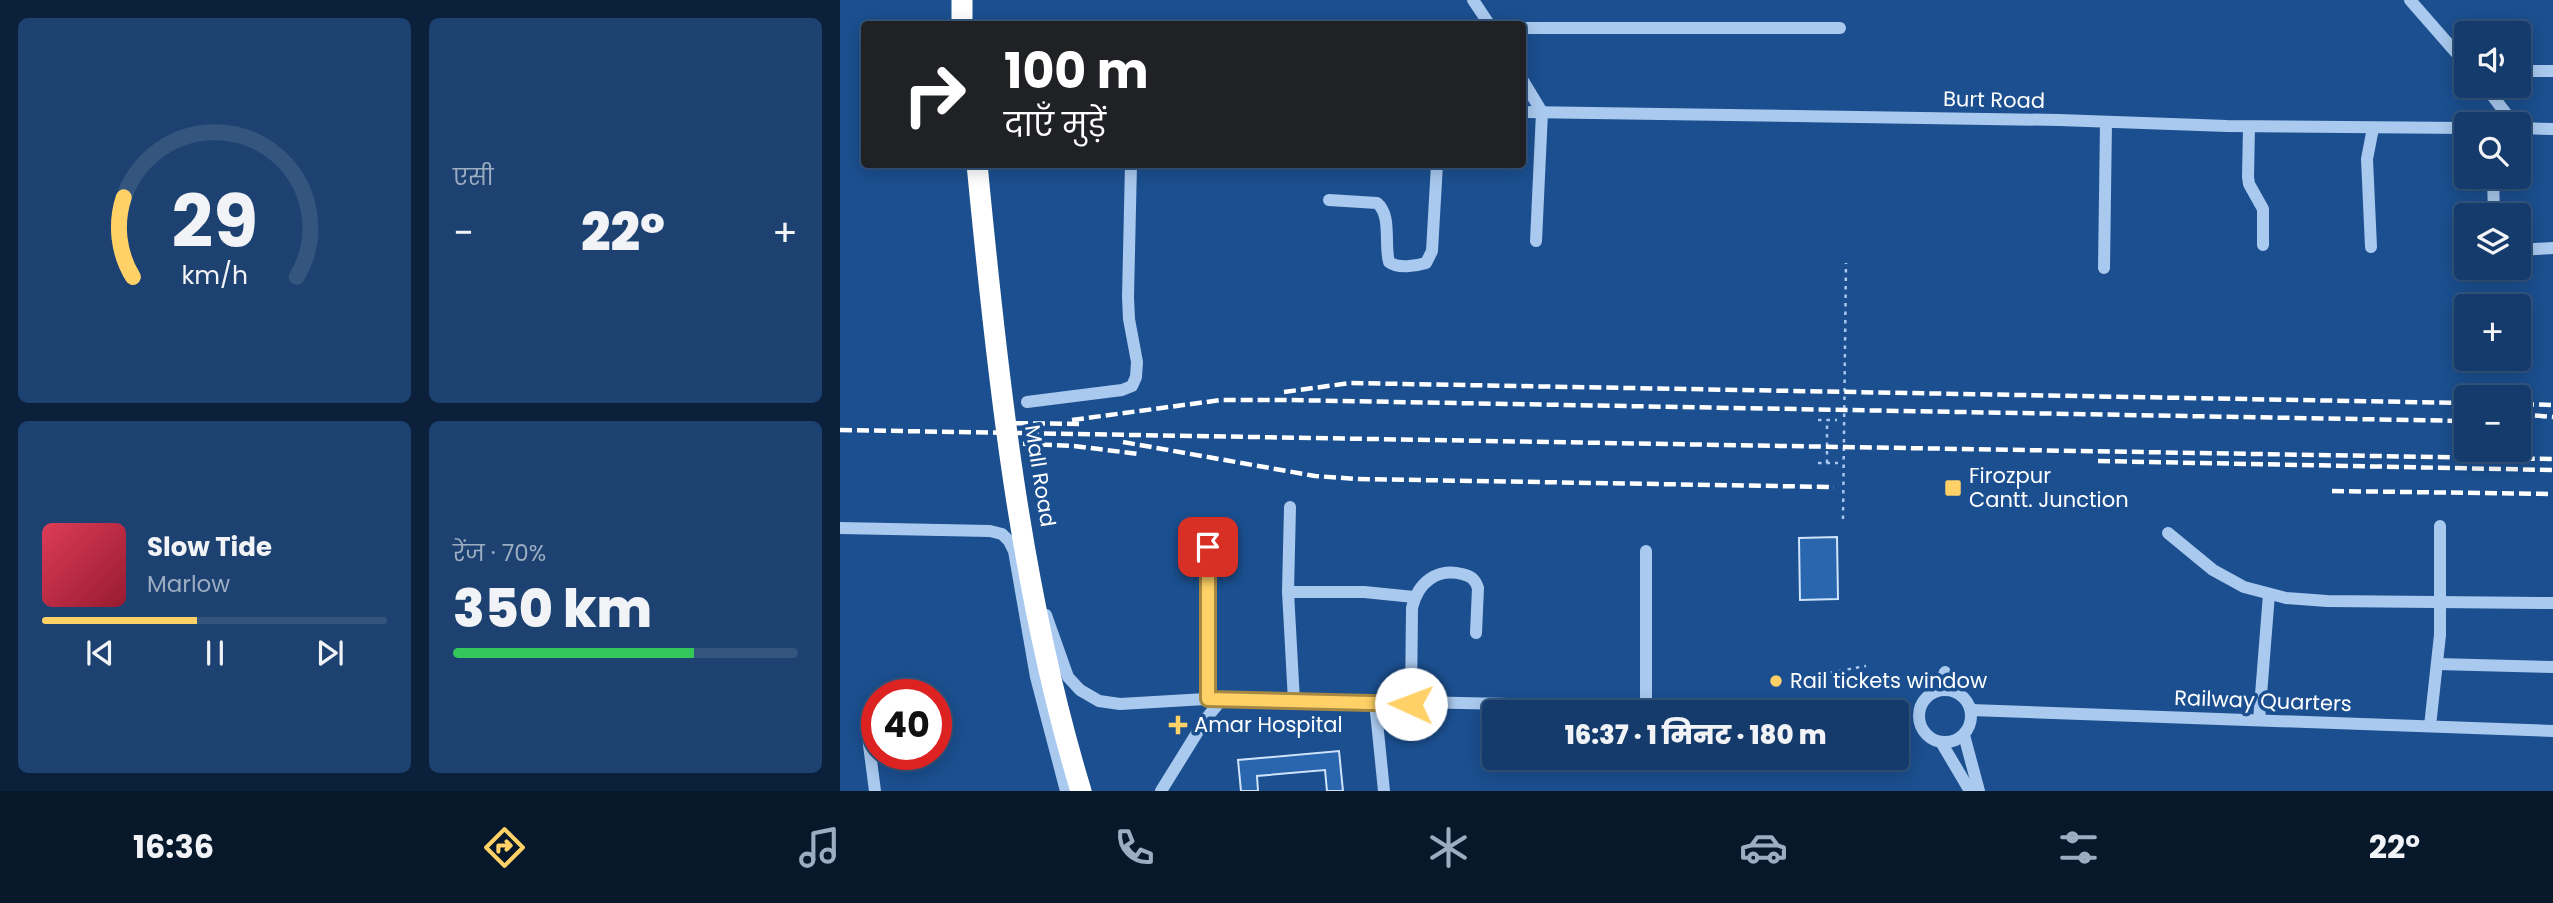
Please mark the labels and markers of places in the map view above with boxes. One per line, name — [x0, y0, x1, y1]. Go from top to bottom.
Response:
place label: Firozpur Cantt. Junction — [1969, 461, 2129, 514]
marker: Firozpur Cantt. Junction — [1943, 478, 1963, 498]
pin — [1178, 517, 1238, 577]
place label: Rail tickets window — [1790, 666, 1987, 695]
marker: Rail tickets window — [1768, 673, 1784, 689]
place label: Amar Hospital — [1194, 710, 1343, 739]
marker: Amar Hospital — [1168, 715, 1188, 735]

